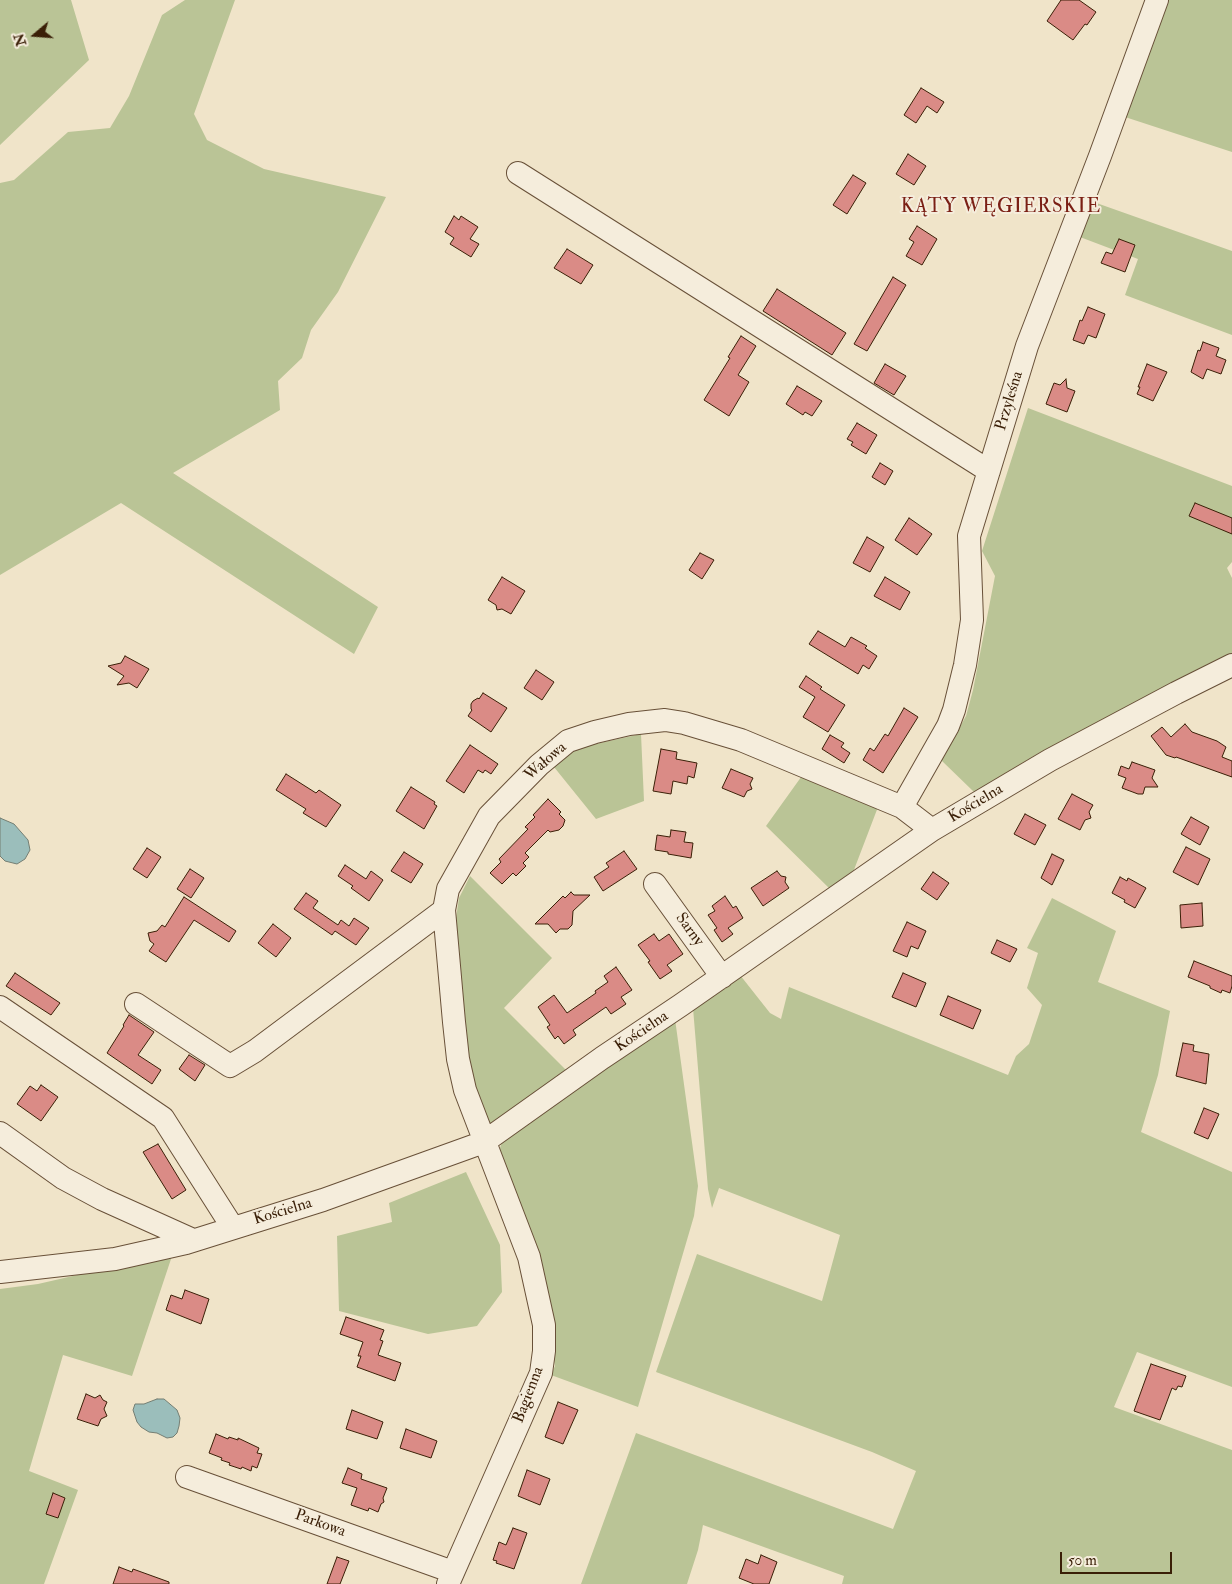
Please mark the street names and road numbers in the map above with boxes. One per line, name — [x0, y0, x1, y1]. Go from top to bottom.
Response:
street label: Przyleśna — [992, 369, 1028, 433]
street label: Wałowa — [521, 739, 571, 785]
street label: Kościelna — [945, 780, 1007, 828]
street label: Sarny — [670, 910, 708, 950]
street label: Kościelna — [612, 1007, 672, 1057]
street label: Kościelna — [251, 1194, 315, 1230]
street label: Bagienna — [509, 1364, 549, 1426]
street label: Parkowa — [292, 1506, 348, 1542]

